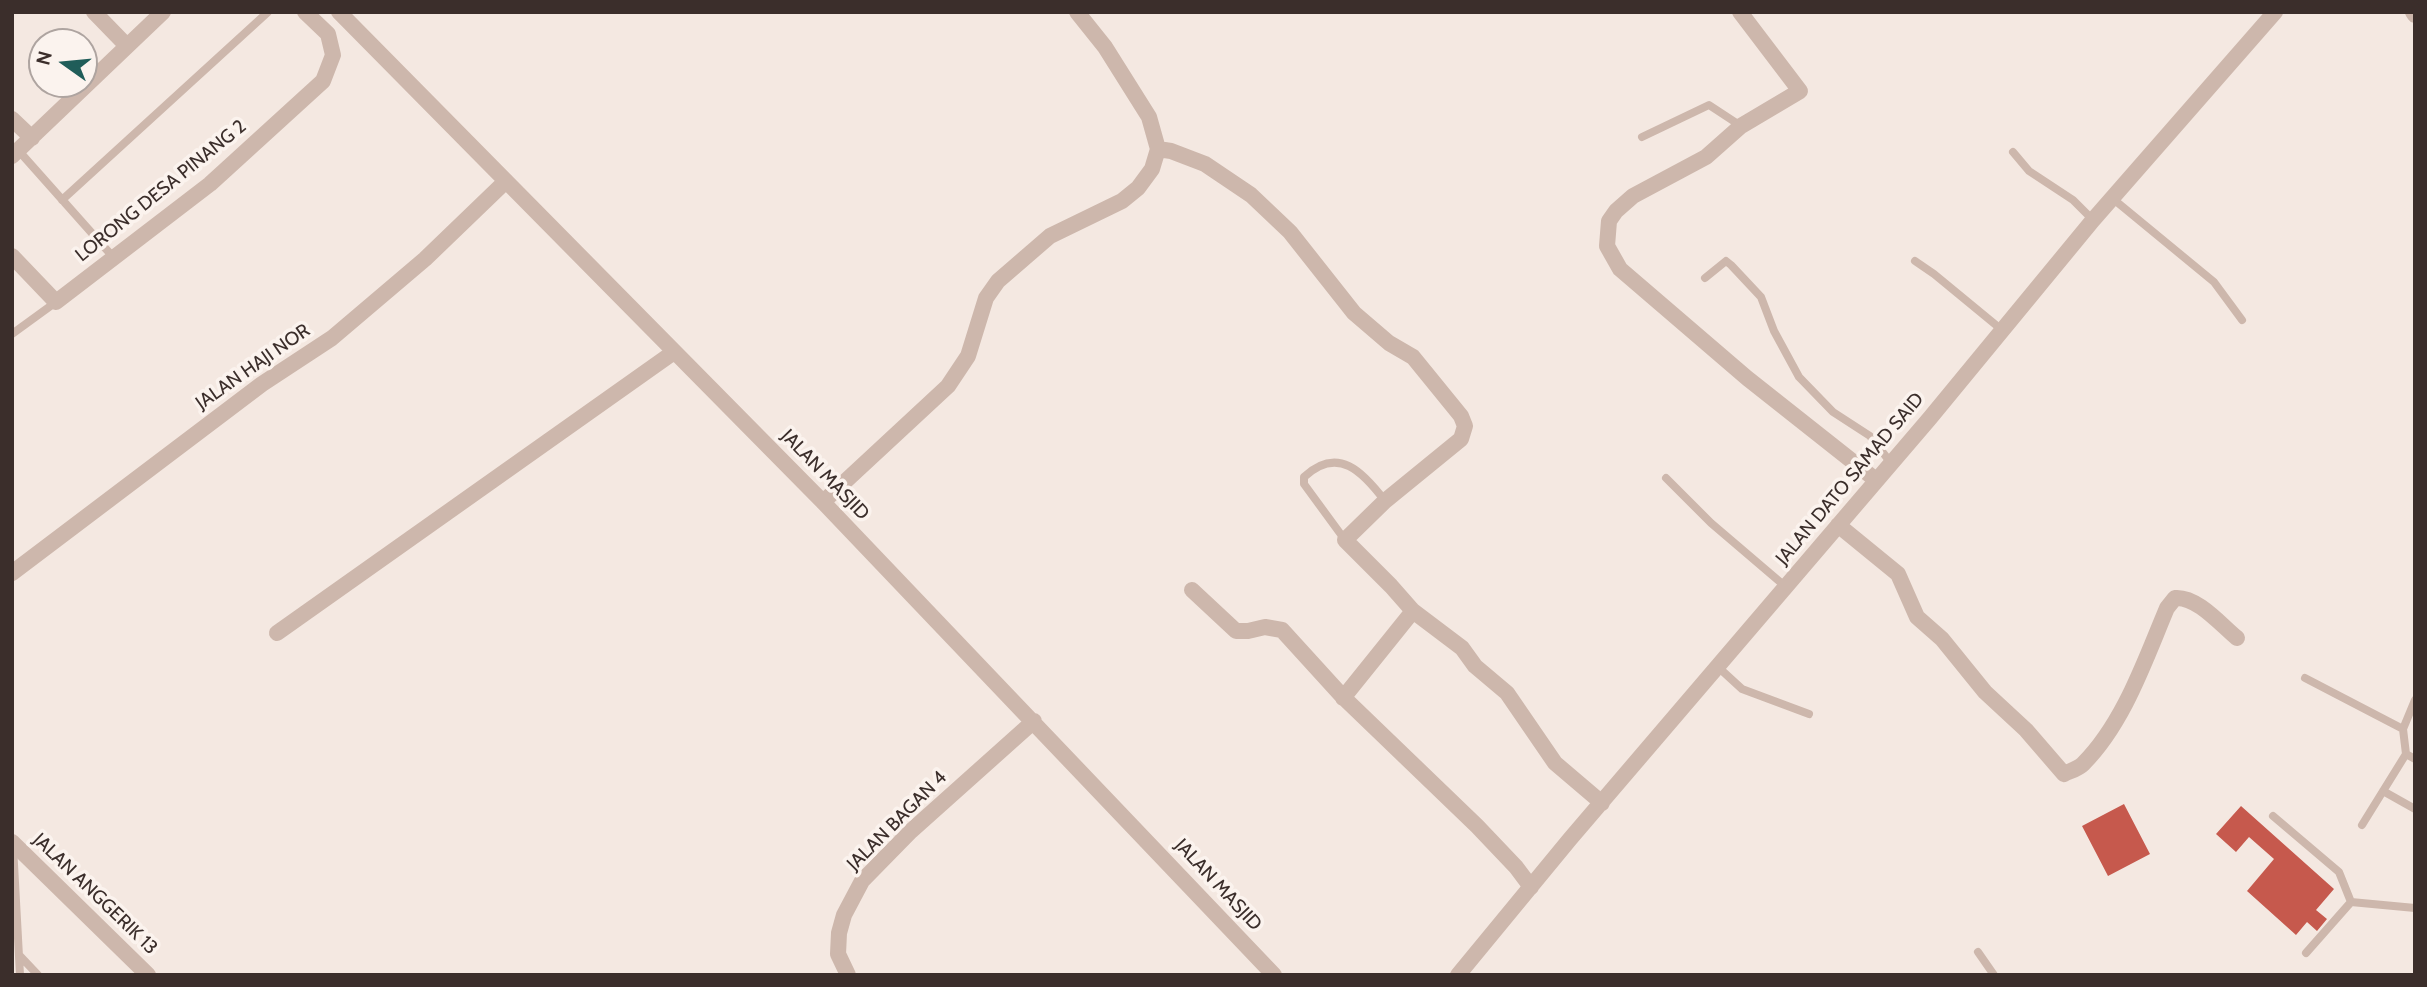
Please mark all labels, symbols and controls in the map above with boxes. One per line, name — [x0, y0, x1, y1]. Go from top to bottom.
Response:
north arrow — [28, 28, 98, 98]
text: N — [31, 48, 57, 67]
street label: LORONG DESA PINANG 2 — [71, 115, 251, 267]
street label: JALAN HAJI NOR — [192, 319, 314, 415]
street label: JALAN DATO SAMAD SAID — [1771, 388, 1929, 570]
street label: JALAN MASJID — [776, 425, 874, 525]
street label: JALAN BAGAN 4 — [842, 766, 952, 876]
street label: JALAN ANGGERIK 13 — [28, 829, 162, 959]
street label: JALAN MASJID — [1170, 834, 1266, 936]

